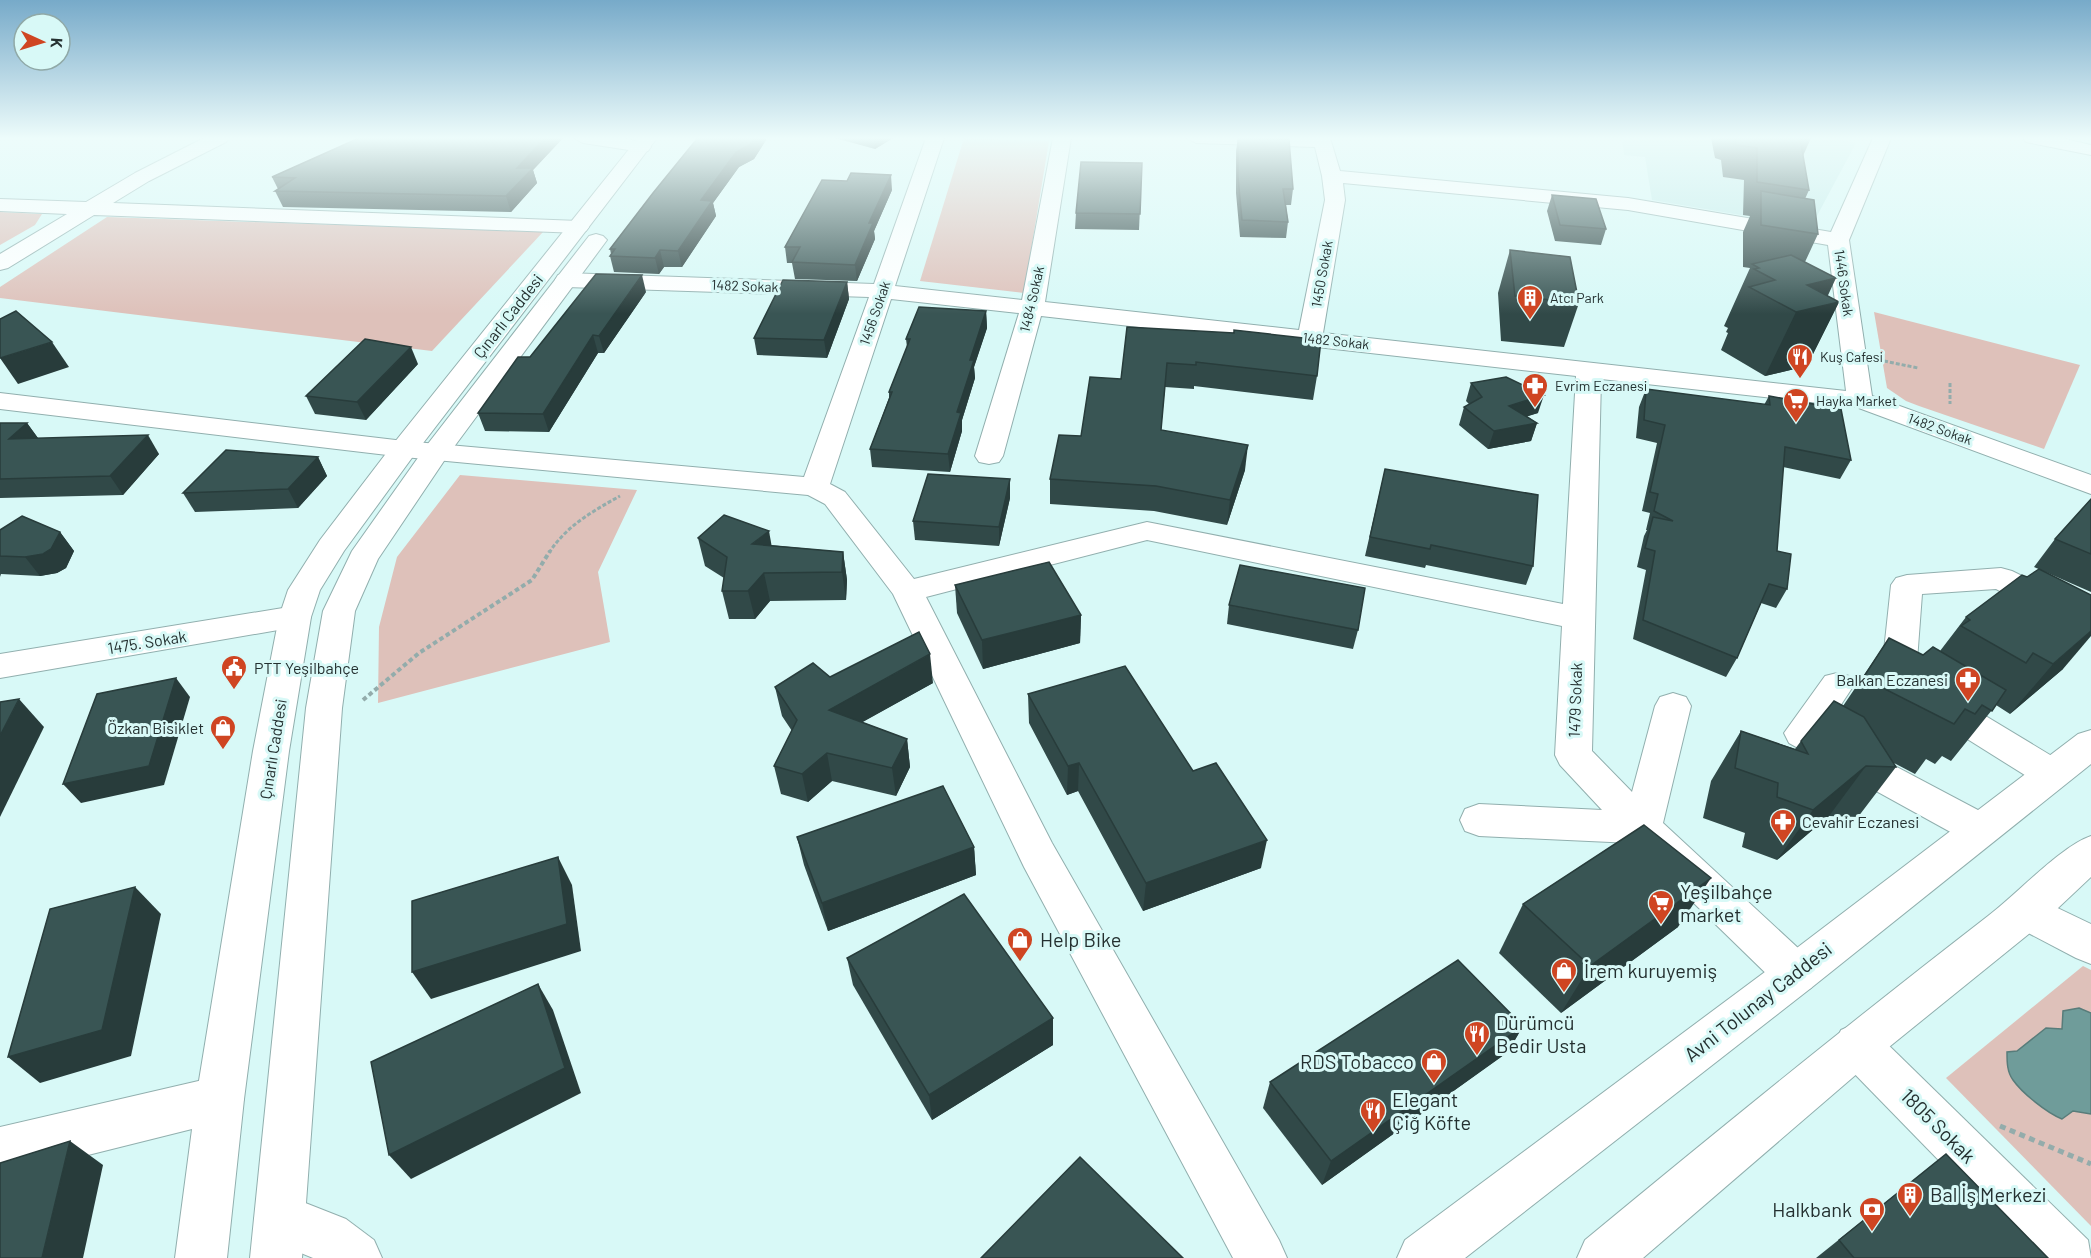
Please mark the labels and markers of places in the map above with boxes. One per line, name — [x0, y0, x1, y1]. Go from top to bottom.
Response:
building icon: Atcı Park — [1515, 283, 1545, 321]
place label: Atcı Park — [1550, 289, 1604, 306]
restaurant icon: Kuş Cafesi — [1785, 342, 1815, 380]
place label: Kuş Cafesi — [1820, 348, 1883, 365]
pharmacy icon: Evrim Eczanesi — [1520, 371, 1550, 409]
place label: Evrim Eczanesi — [1555, 377, 1647, 394]
supermarket icon: Hayka Market — [1781, 386, 1811, 424]
place label: Hayka Market — [1816, 392, 1897, 409]
public building icon: PTT Yeşilbahçe — [219, 653, 249, 691]
place label: PTT Yeşilbahçe — [254, 658, 359, 677]
pharmacy icon: Balkan Eczanesi — [1953, 665, 1983, 703]
place label: Balkan Eczanesi — [1836, 670, 1948, 689]
shop icon: Özkan Bisiklet — [208, 713, 238, 751]
place label: Özkan Bisiklet — [107, 718, 204, 737]
pharmacy icon: Cevahir Eczanesi — [1768, 807, 1798, 845]
place label: Cevahir Eczanesi — [1802, 812, 1919, 831]
place label: Yeşilbahçe market — [1680, 879, 1773, 926]
supermarket icon: Yeşilbahçe market — [1646, 888, 1676, 926]
shop icon: Help Bike — [1005, 925, 1035, 963]
place label: Help Bike — [1040, 927, 1121, 951]
shop icon: İrem kuruyemiş — [1549, 956, 1579, 994]
place label: İrem kuruyemiş — [1584, 958, 1717, 982]
place label: Dürümcü Bedir Usta — [1496, 1010, 1587, 1057]
restaurant icon: Dürümcü Bedir Usta — [1462, 1019, 1492, 1057]
shop icon: RDS Tobacco — [1419, 1047, 1449, 1085]
place label: RDS Tobacco — [1300, 1049, 1414, 1073]
place label: Elegant Çiğ Köfte — [1392, 1087, 1471, 1134]
restaurant icon: Elegant Çiğ Köfte — [1358, 1096, 1388, 1134]
building icon: Bal İş Merkezi — [1895, 1180, 1925, 1218]
place label: Bal İş Merkezi — [1930, 1182, 2047, 1206]
bank icon: Halkbank — [1857, 1195, 1887, 1233]
place label: Halkbank — [1772, 1197, 1852, 1221]

